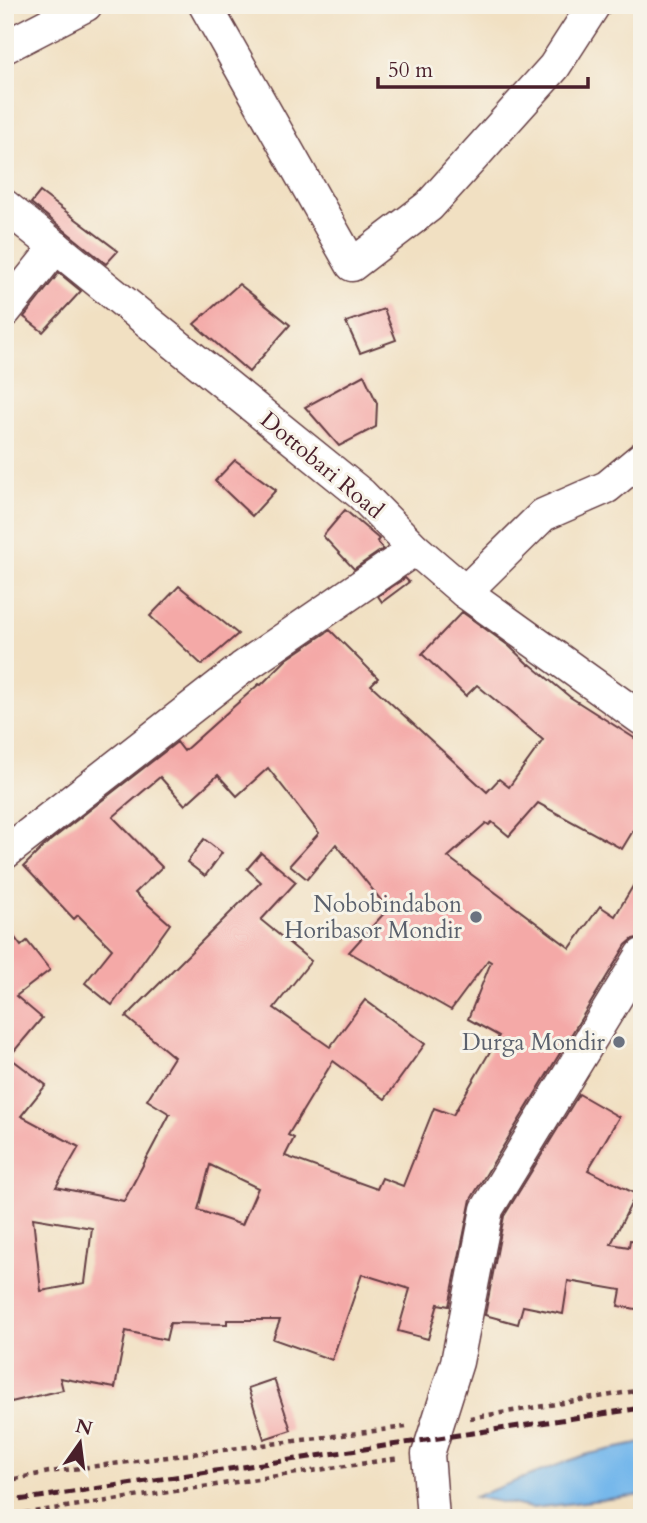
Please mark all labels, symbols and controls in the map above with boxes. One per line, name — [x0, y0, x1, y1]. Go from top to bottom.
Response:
scale bar — [378, 46, 588, 90]
text: 50 m — [388, 56, 433, 85]
street label: Dottobari Road — [254, 404, 391, 526]
place label: Nobobindabon Horibasor Mondir — [284, 889, 463, 946]
marker: Nobobindabon Horibasor Mondir — [468, 909, 484, 925]
place label: Durga Mondir — [462, 1027, 606, 1058]
marker: Durga Mondir — [611, 1034, 627, 1050]
north arrow — [46, 1408, 116, 1478]
text: N — [73, 1413, 96, 1442]

